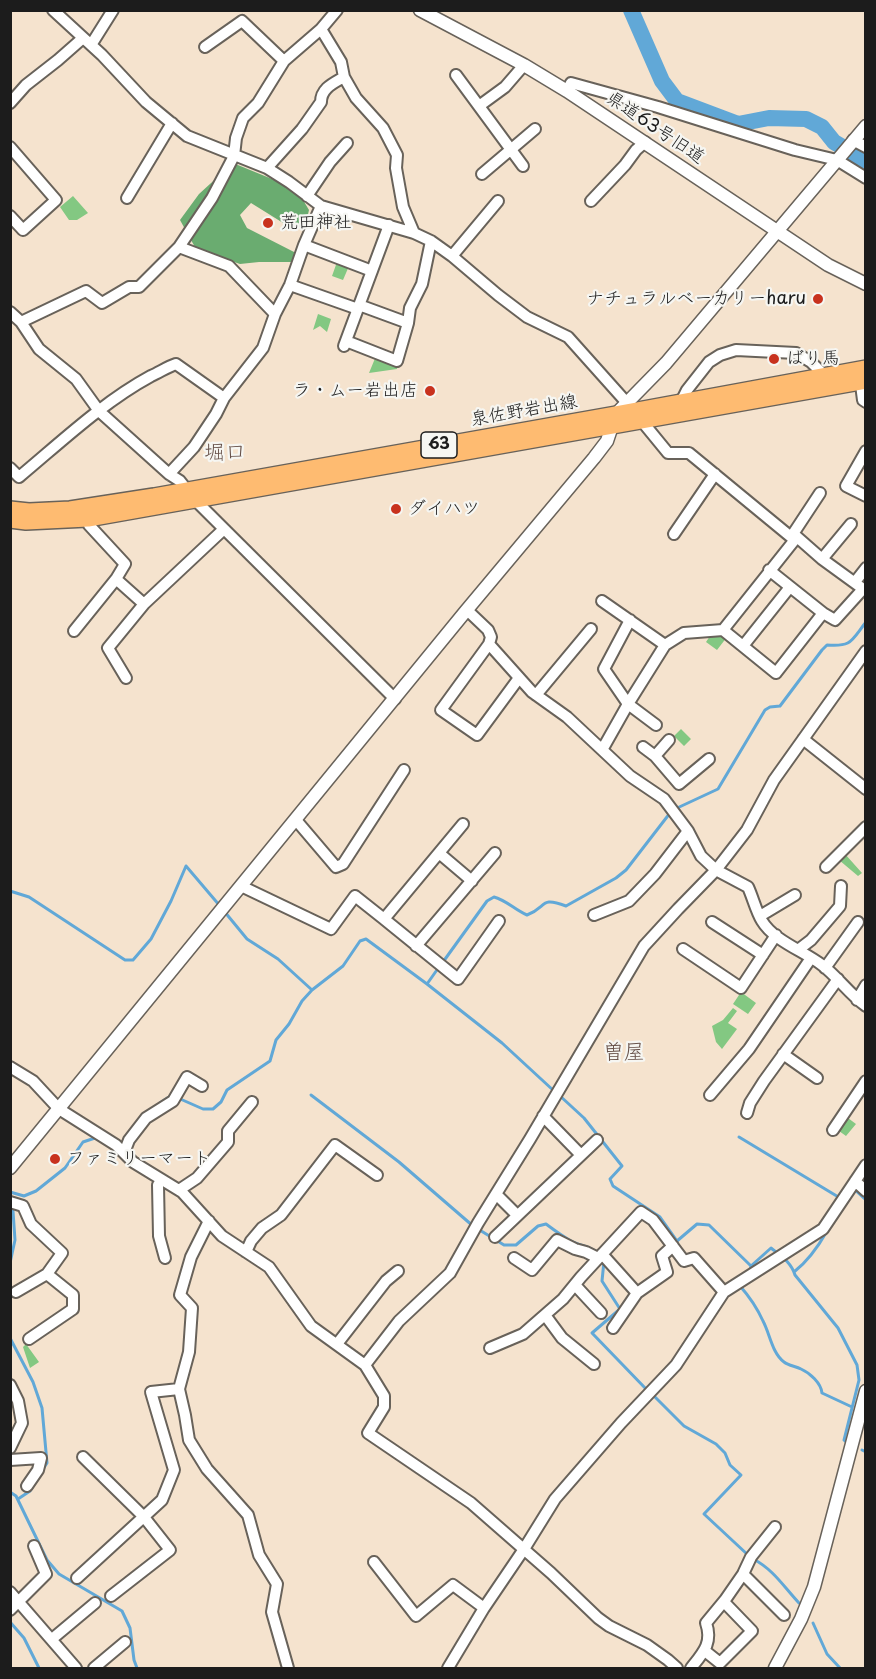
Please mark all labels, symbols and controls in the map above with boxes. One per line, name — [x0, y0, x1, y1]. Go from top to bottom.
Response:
street label: 県道63号旧道 — [602, 87, 708, 169]
place label: 荒田神社 — [280, 212, 352, 234]
marker: 荒田神社 — [261, 216, 275, 230]
place label: ナチュラルベーカリーharu — [586, 288, 806, 310]
marker: ナチュラルベーカリーharu — [811, 292, 825, 306]
place label: ばり馬 — [786, 348, 840, 370]
marker: ばり馬 — [767, 352, 781, 366]
place label: ラ・ムー岩出店 — [293, 380, 418, 402]
marker: ラ・ムー岩出店 — [423, 384, 437, 398]
street label: 泉佐野岩出線 — [469, 391, 579, 431]
road number: 63 — [421, 432, 457, 458]
district label: 堀口 — [204, 440, 246, 466]
place label: ダイハツ — [408, 498, 480, 520]
marker: ダイハツ — [389, 502, 403, 516]
district label: 曽屋 — [603, 1040, 645, 1066]
place label: ファミリーマート — [67, 1148, 211, 1170]
marker: ファミリーマート — [48, 1152, 62, 1166]

